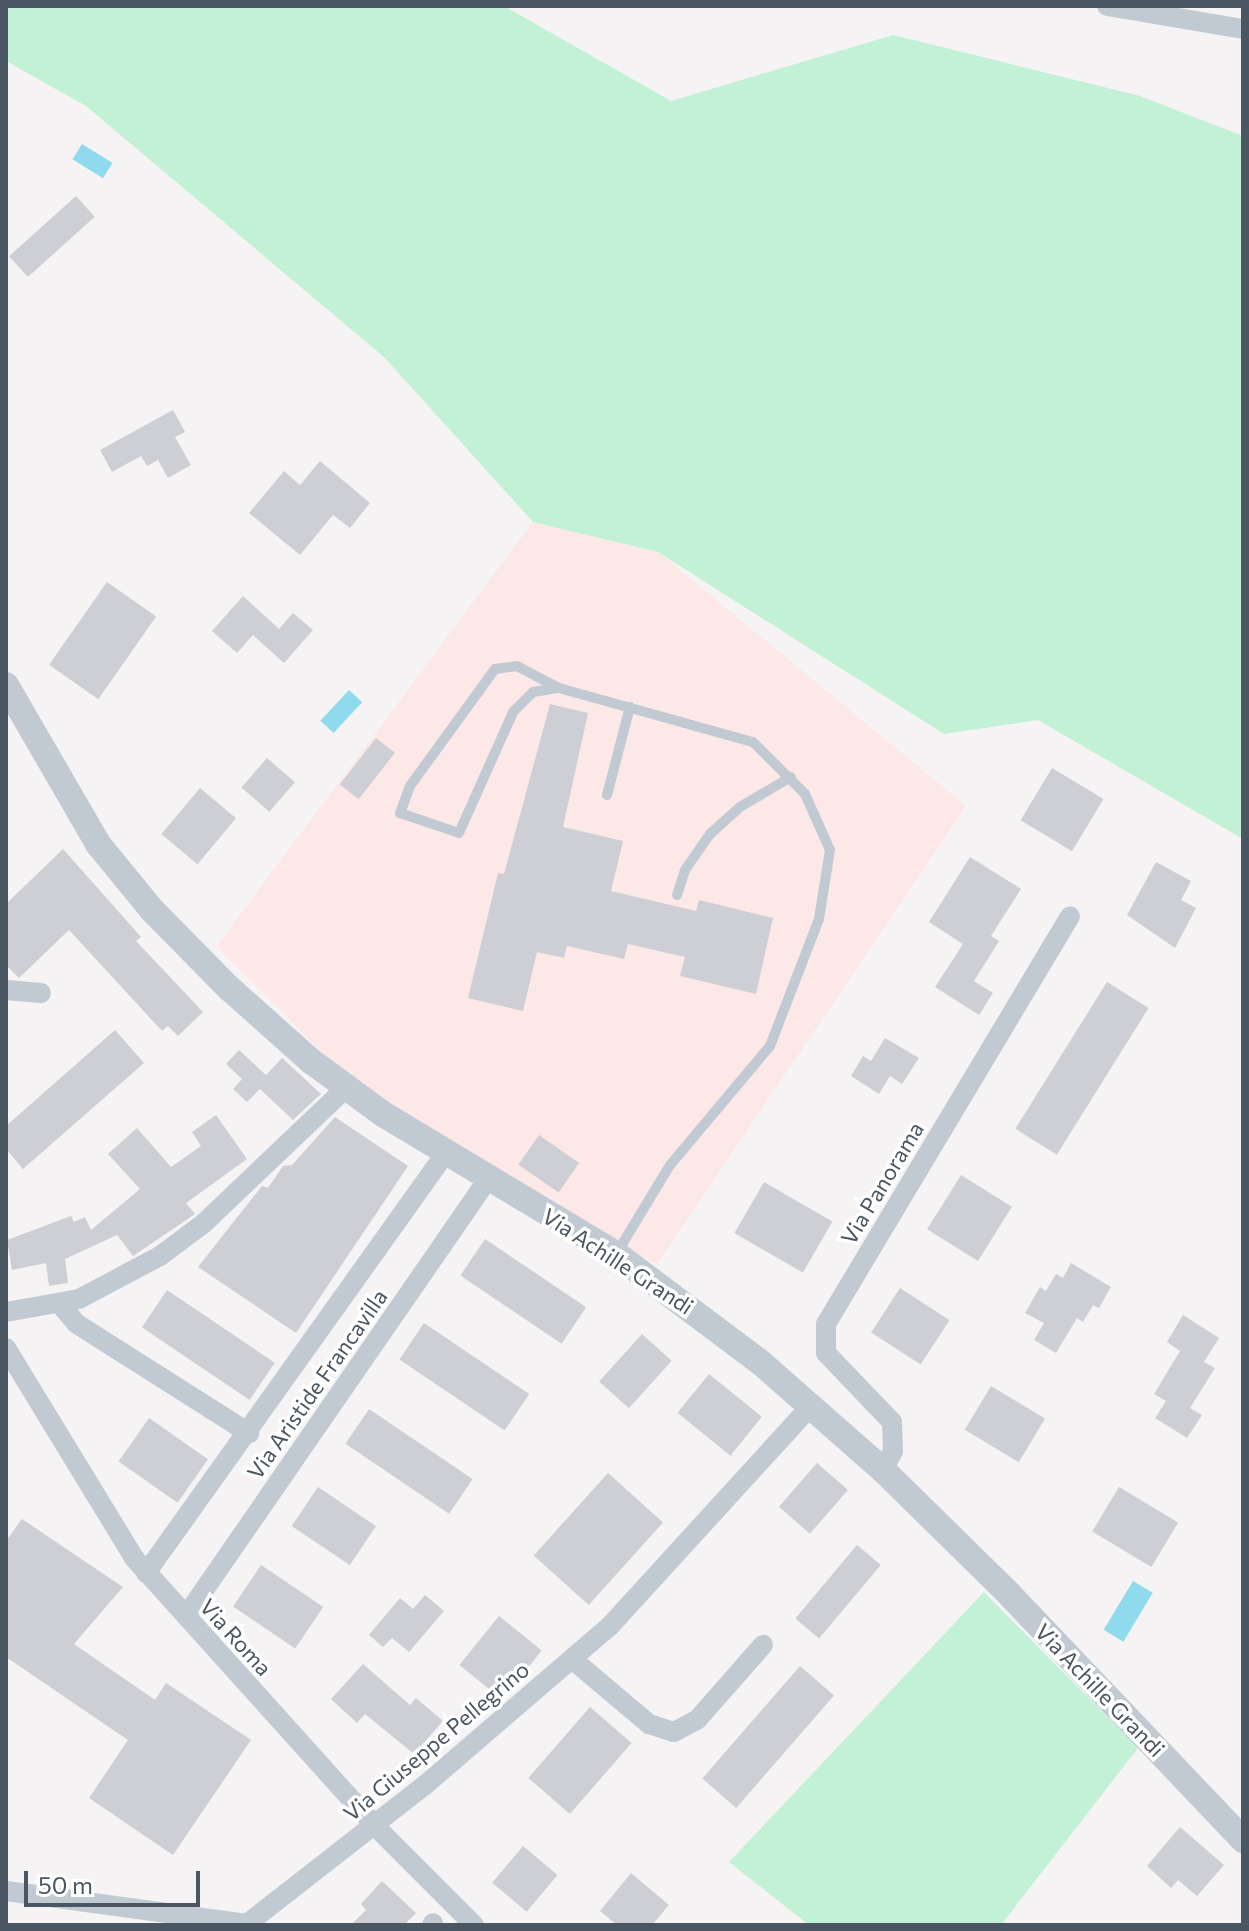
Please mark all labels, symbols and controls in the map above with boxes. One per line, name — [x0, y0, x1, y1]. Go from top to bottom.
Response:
street label: Via Panorama — [835, 1117, 929, 1249]
street label: Via Achille Grandi — [538, 1202, 698, 1320]
street label: Via Aristide Francavilla — [241, 1284, 393, 1484]
street label: Via Roma — [195, 1593, 277, 1681]
street label: Via Achille Grandi — [1030, 1618, 1170, 1762]
street label: Via Giuseppe Pellegrino — [338, 1656, 534, 1826]
scale bar — [28, 1855, 204, 1905]
text: 50 m — [38, 1870, 93, 1899]

